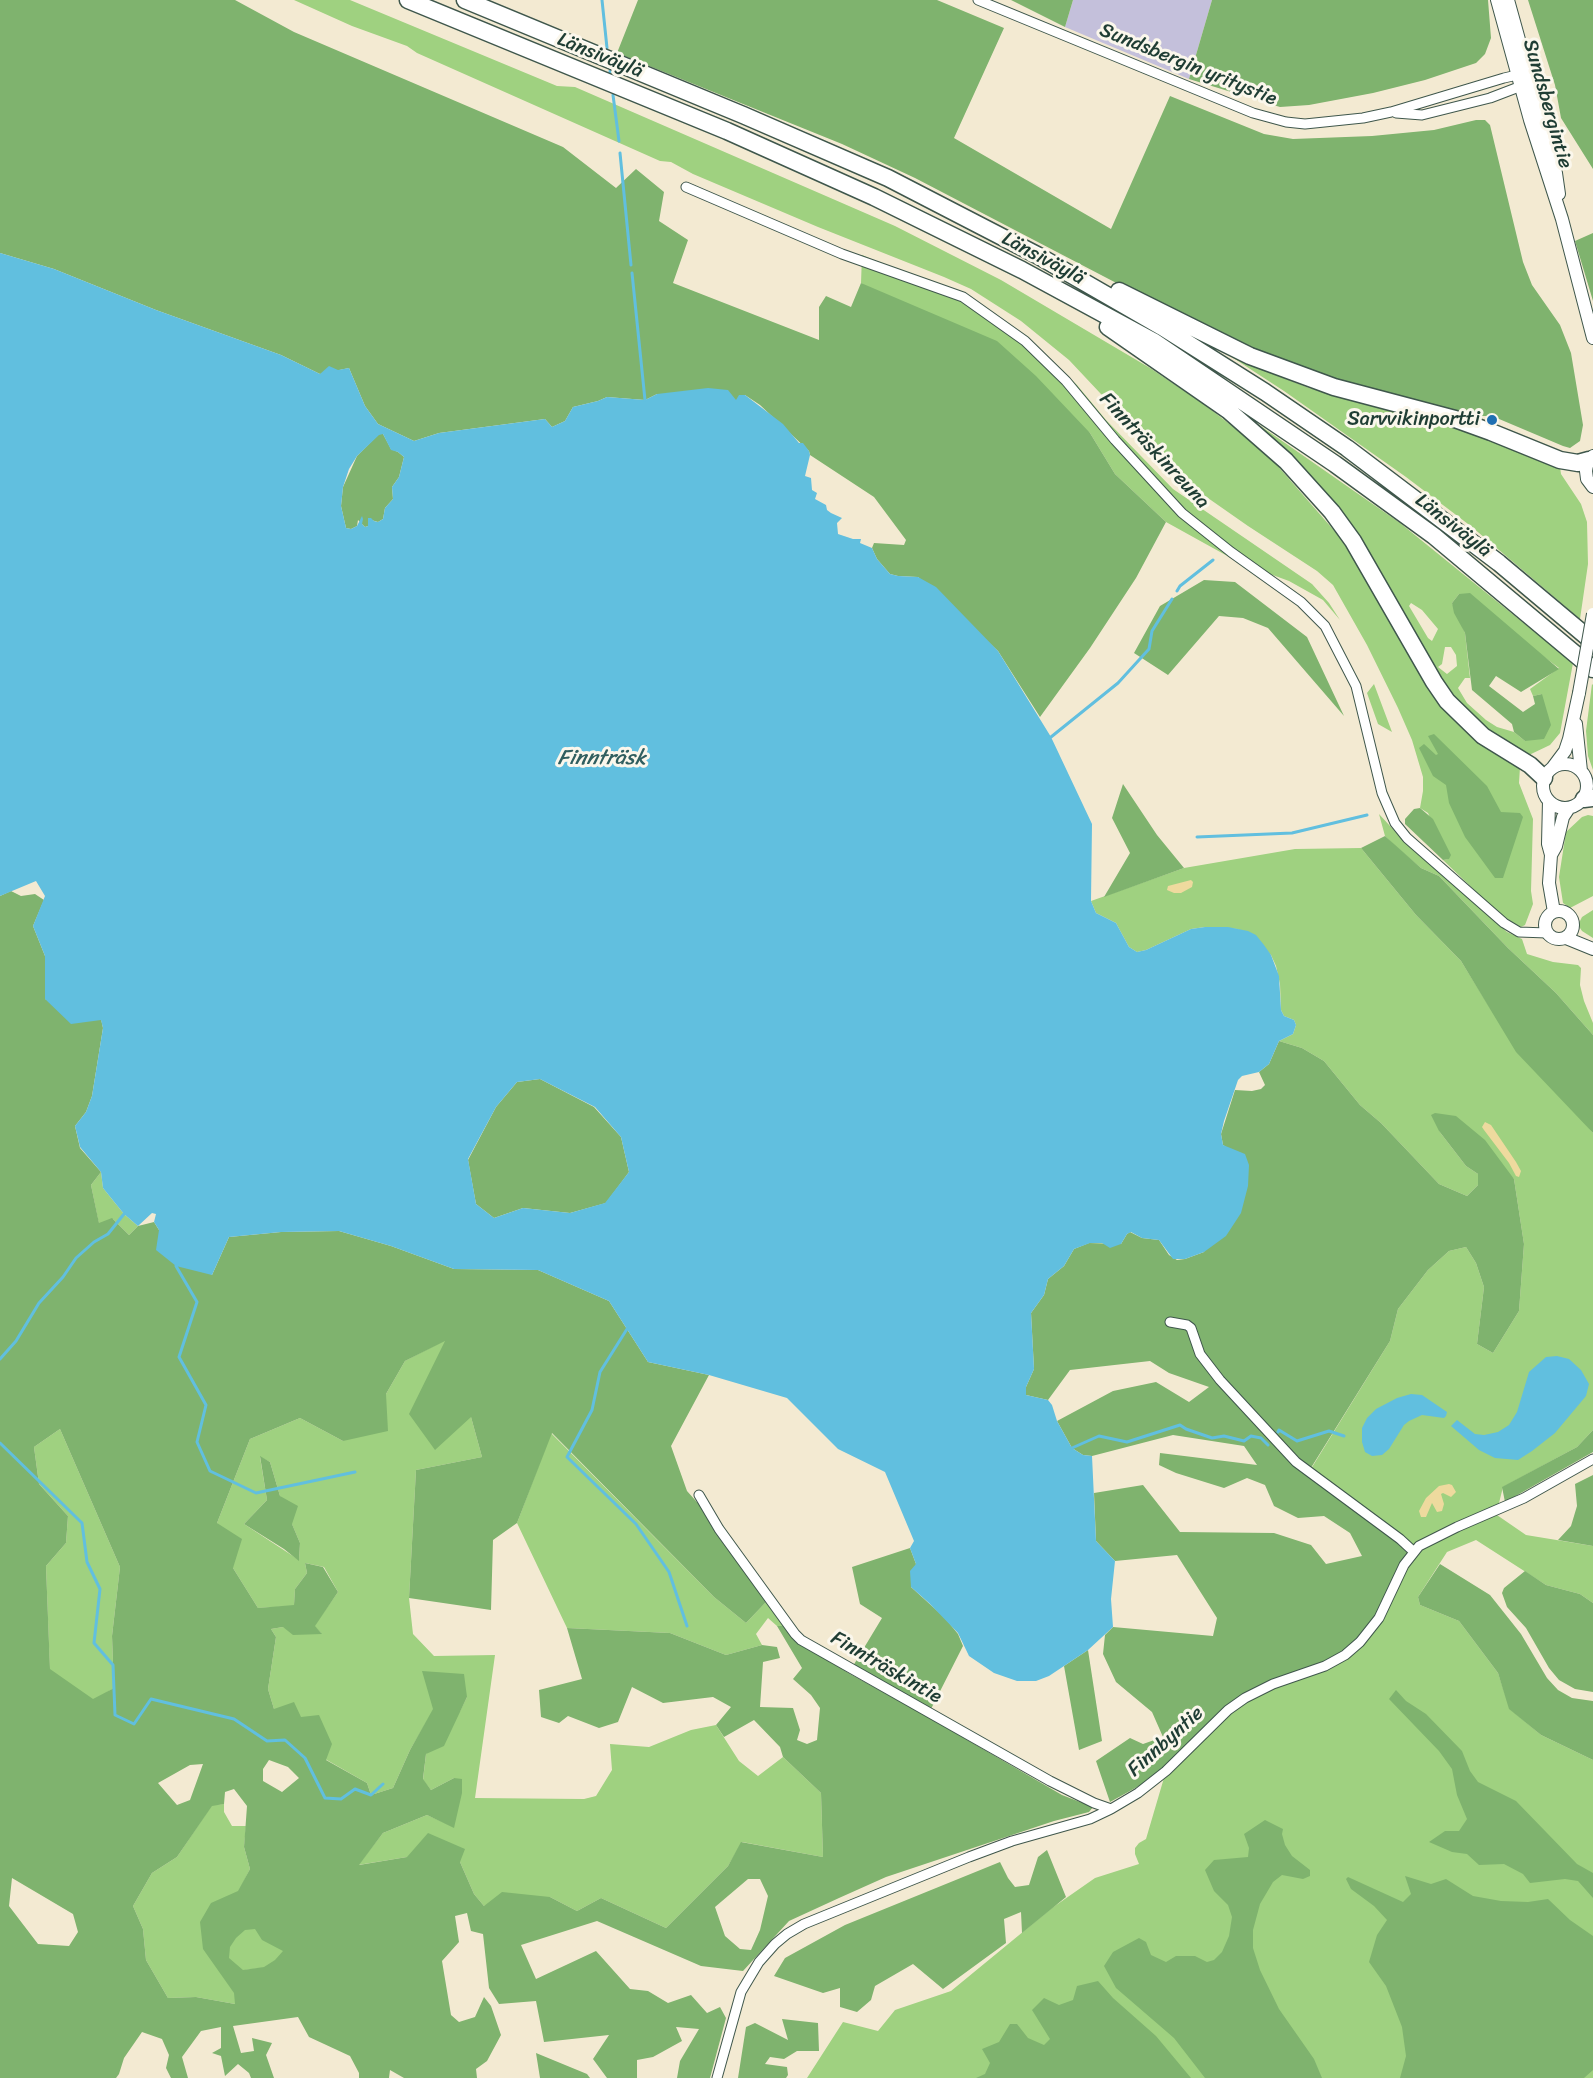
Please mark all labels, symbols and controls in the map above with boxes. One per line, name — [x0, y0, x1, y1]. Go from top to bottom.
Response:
street label: Sundsbergin yritystie — [1096, 19, 1280, 111]
street label: Länsiväylä — [554, 28, 646, 84]
street label: Sundsbergintie — [1517, 37, 1577, 171]
street label: Länsiväylä — [998, 227, 1088, 291]
street label: Finnträskinreuna — [1094, 388, 1214, 514]
place label: Sarvvikinportti — [1347, 408, 1480, 432]
marker: Sarvvikinportti — [1485, 413, 1499, 427]
street label: Länsiväylä — [1410, 489, 1496, 563]
water label: Finnträsk — [558, 746, 646, 772]
street label: Finnträskintie — [826, 1627, 946, 1709]
street label: Finnbyntie — [1123, 1702, 1209, 1782]

